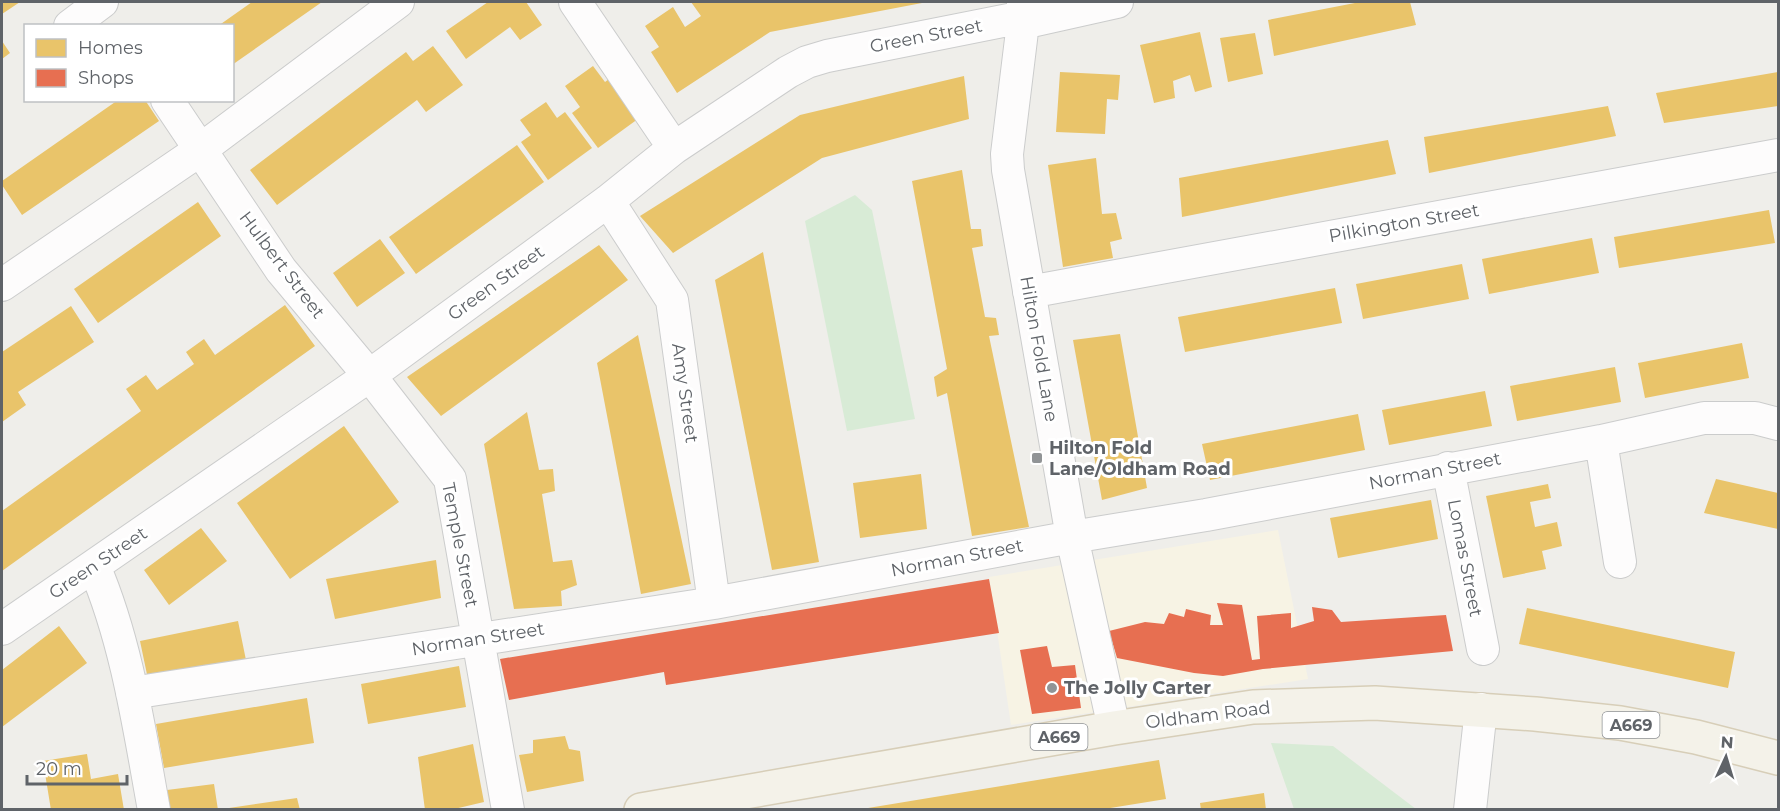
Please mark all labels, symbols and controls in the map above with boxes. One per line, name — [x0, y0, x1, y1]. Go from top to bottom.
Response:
street label: Green Street — [868, 14, 984, 58]
legend — [24, 24, 234, 102]
text: Homes — [78, 37, 143, 59]
text: Shops — [78, 67, 134, 89]
street label: Pilkington Street — [1327, 199, 1481, 247]
street label: Hulbert Street — [235, 207, 329, 323]
street label: Green Street — [443, 241, 549, 325]
street label: Hilton Fold Lane — [1015, 274, 1063, 424]
street label: Amy Street — [667, 342, 703, 444]
place label: Hilton Fold Lane/Oldham Road — [1049, 437, 1231, 480]
street label: Norman Street — [1367, 447, 1503, 495]
marker: Hilton Fold Lane/Oldham Road — [1030, 451, 1044, 465]
street label: Temple Street — [437, 481, 483, 609]
street label: Lomas Street — [1443, 497, 1487, 619]
street label: Green Street — [45, 522, 151, 604]
street label: Norman Street — [889, 534, 1025, 582]
street label: Norman Street — [410, 618, 546, 660]
place label: The Jolly Carter — [1064, 677, 1211, 699]
marker: The Jolly Carter — [1045, 681, 1059, 695]
street label: Oldham Road — [1144, 696, 1272, 734]
road number: A669 — [1602, 712, 1660, 738]
road number: A669 — [1030, 724, 1088, 750]
north arrow — [1696, 727, 1756, 787]
text: N — [1720, 733, 1734, 752]
scale bar — [27, 748, 128, 786]
text: 20 m — [36, 758, 82, 780]

